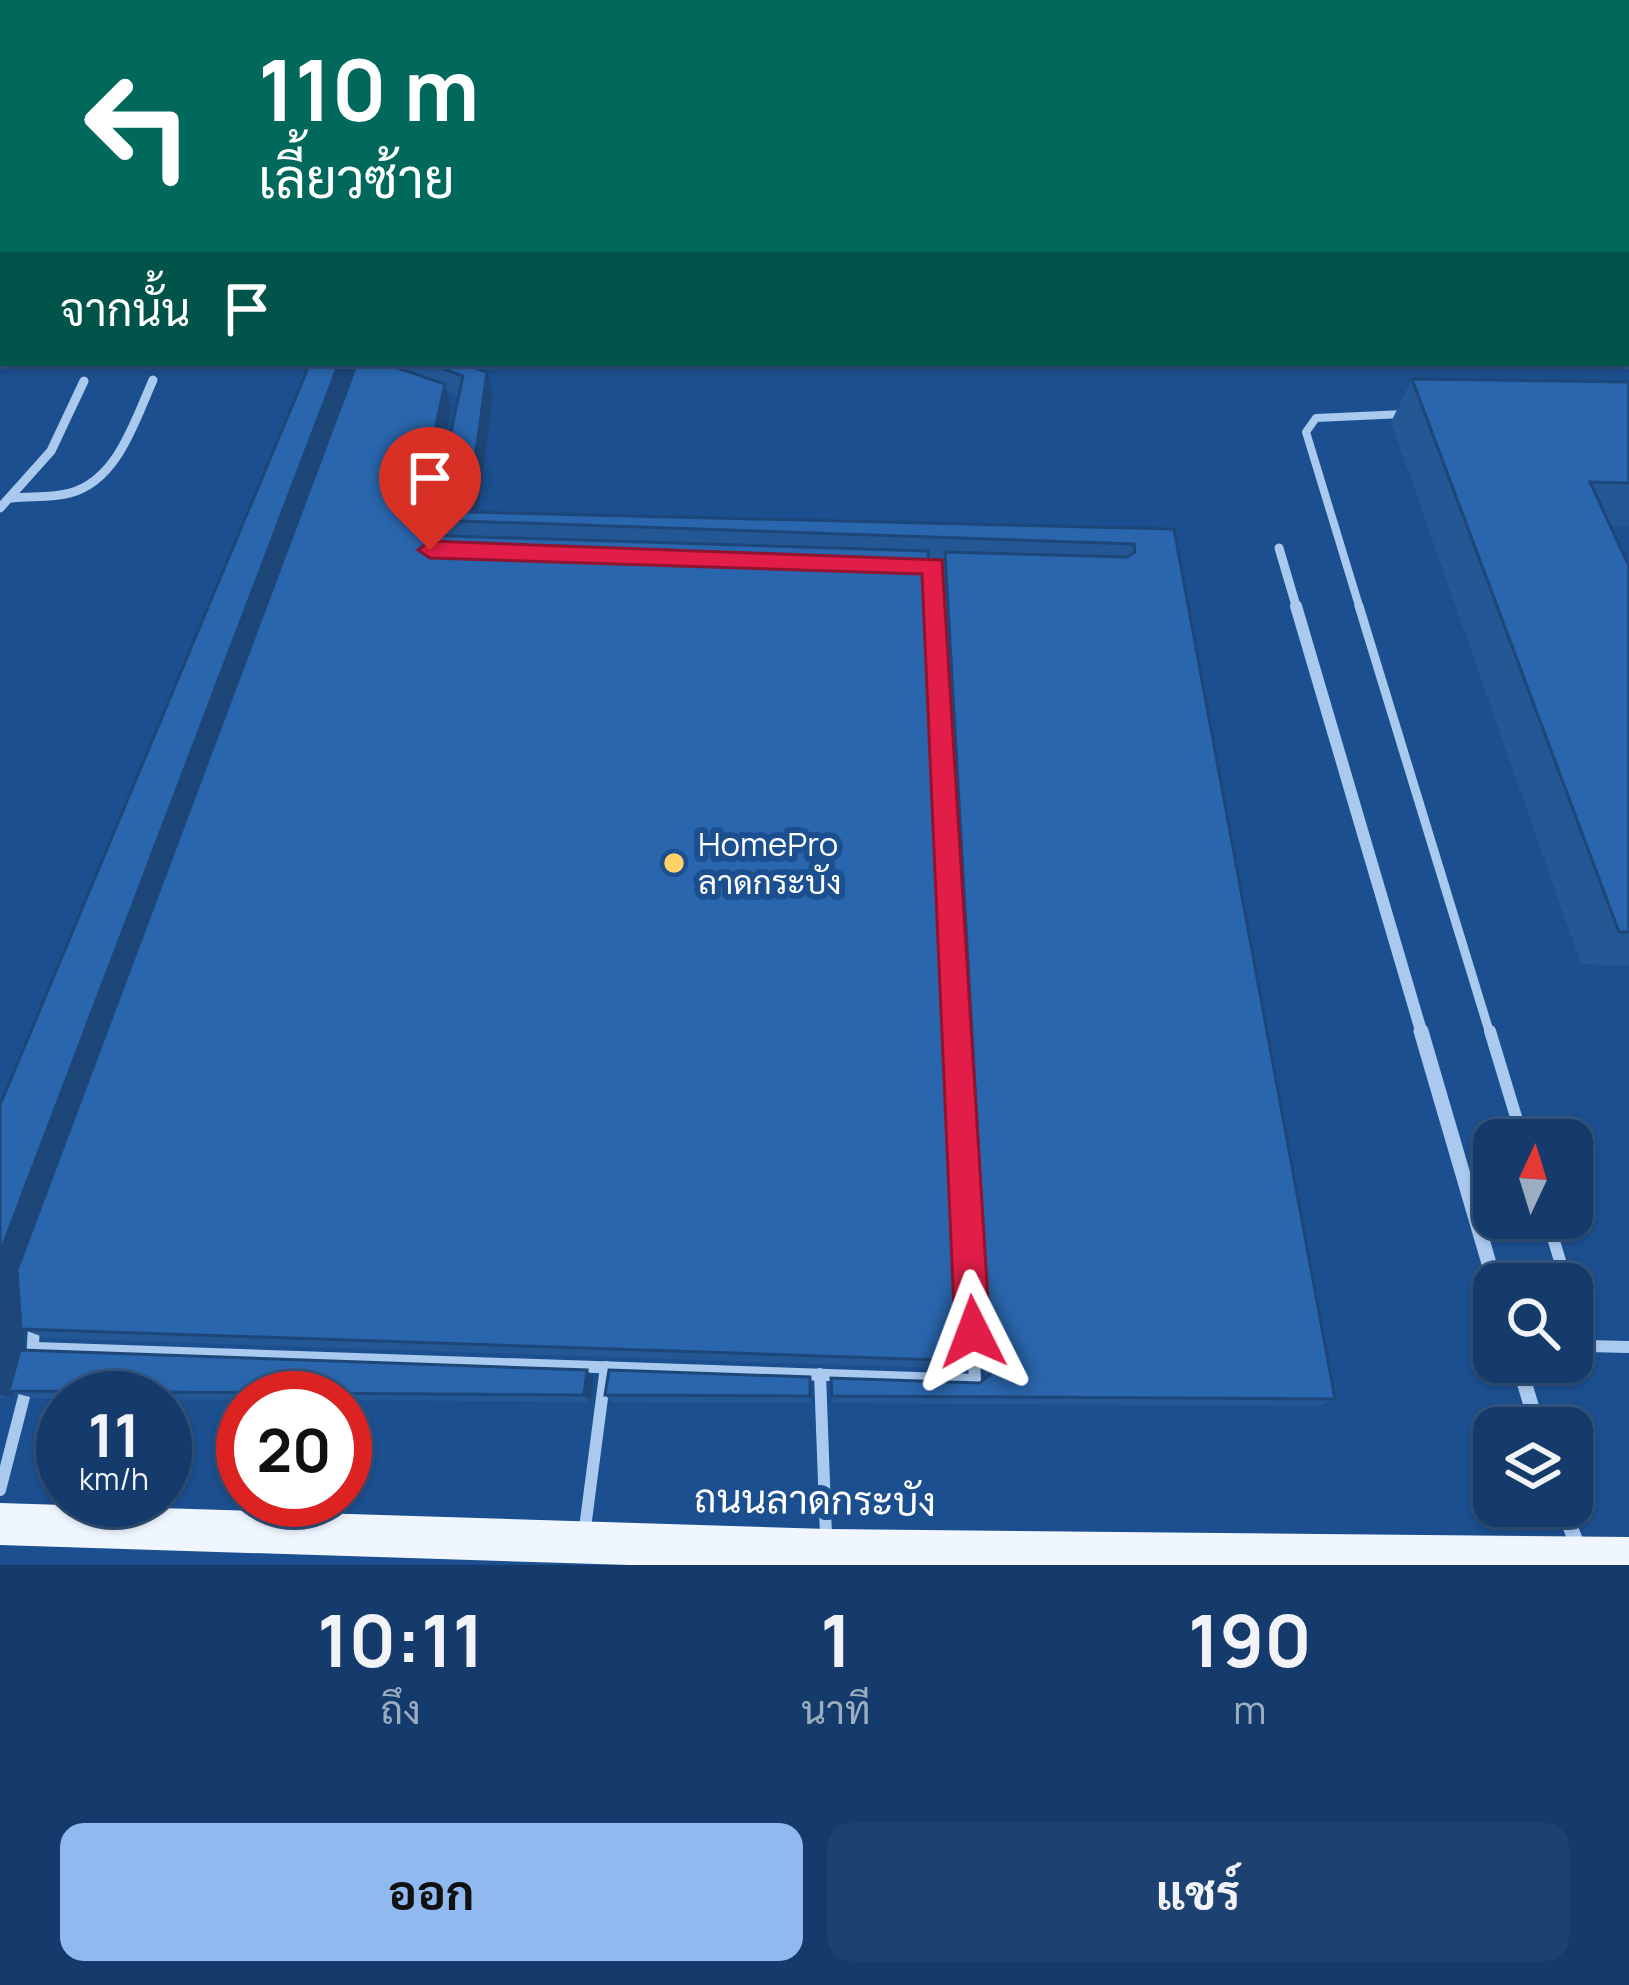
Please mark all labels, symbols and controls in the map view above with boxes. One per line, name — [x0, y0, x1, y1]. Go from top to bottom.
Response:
text: 110 m — [258, 31, 479, 146]
icon: left — [60, 48, 216, 204]
text: เลี้ยวซ้าย — [258, 140, 455, 214]
icon: arrive — [214, 276, 280, 342]
text: จากนั้น — [60, 278, 190, 340]
pin — [379, 427, 481, 550]
icon: arrive — [397, 445, 463, 511]
place label: HomePro ลาดกระบัง — [698, 821, 842, 904]
marker: HomePro ลาดกระบัง — [661, 850, 687, 876]
north arrow — [1473, 1119, 1593, 1239]
map controls — [1473, 1119, 1593, 1527]
button: search — [1473, 1263, 1593, 1383]
position arrow — [910, 1269, 1036, 1395]
speed limit sign: 20 — [216, 1371, 372, 1527]
text: 11 — [88, 1393, 140, 1475]
button: layers — [1473, 1407, 1593, 1527]
text: km/h — [79, 1458, 149, 1499]
street label: ถนนลาดกระบัง — [694, 1470, 936, 1528]
text: 10:11 — [317, 1590, 484, 1689]
text: 1 — [820, 1590, 852, 1689]
text: 190 — [1188, 1590, 1312, 1689]
text: ถึง — [380, 1682, 421, 1736]
text: นาที — [801, 1682, 871, 1736]
text: m — [1233, 1682, 1266, 1736]
button: ออก — [60, 1823, 803, 1961]
button: แชร์ — [827, 1823, 1569, 1961]

